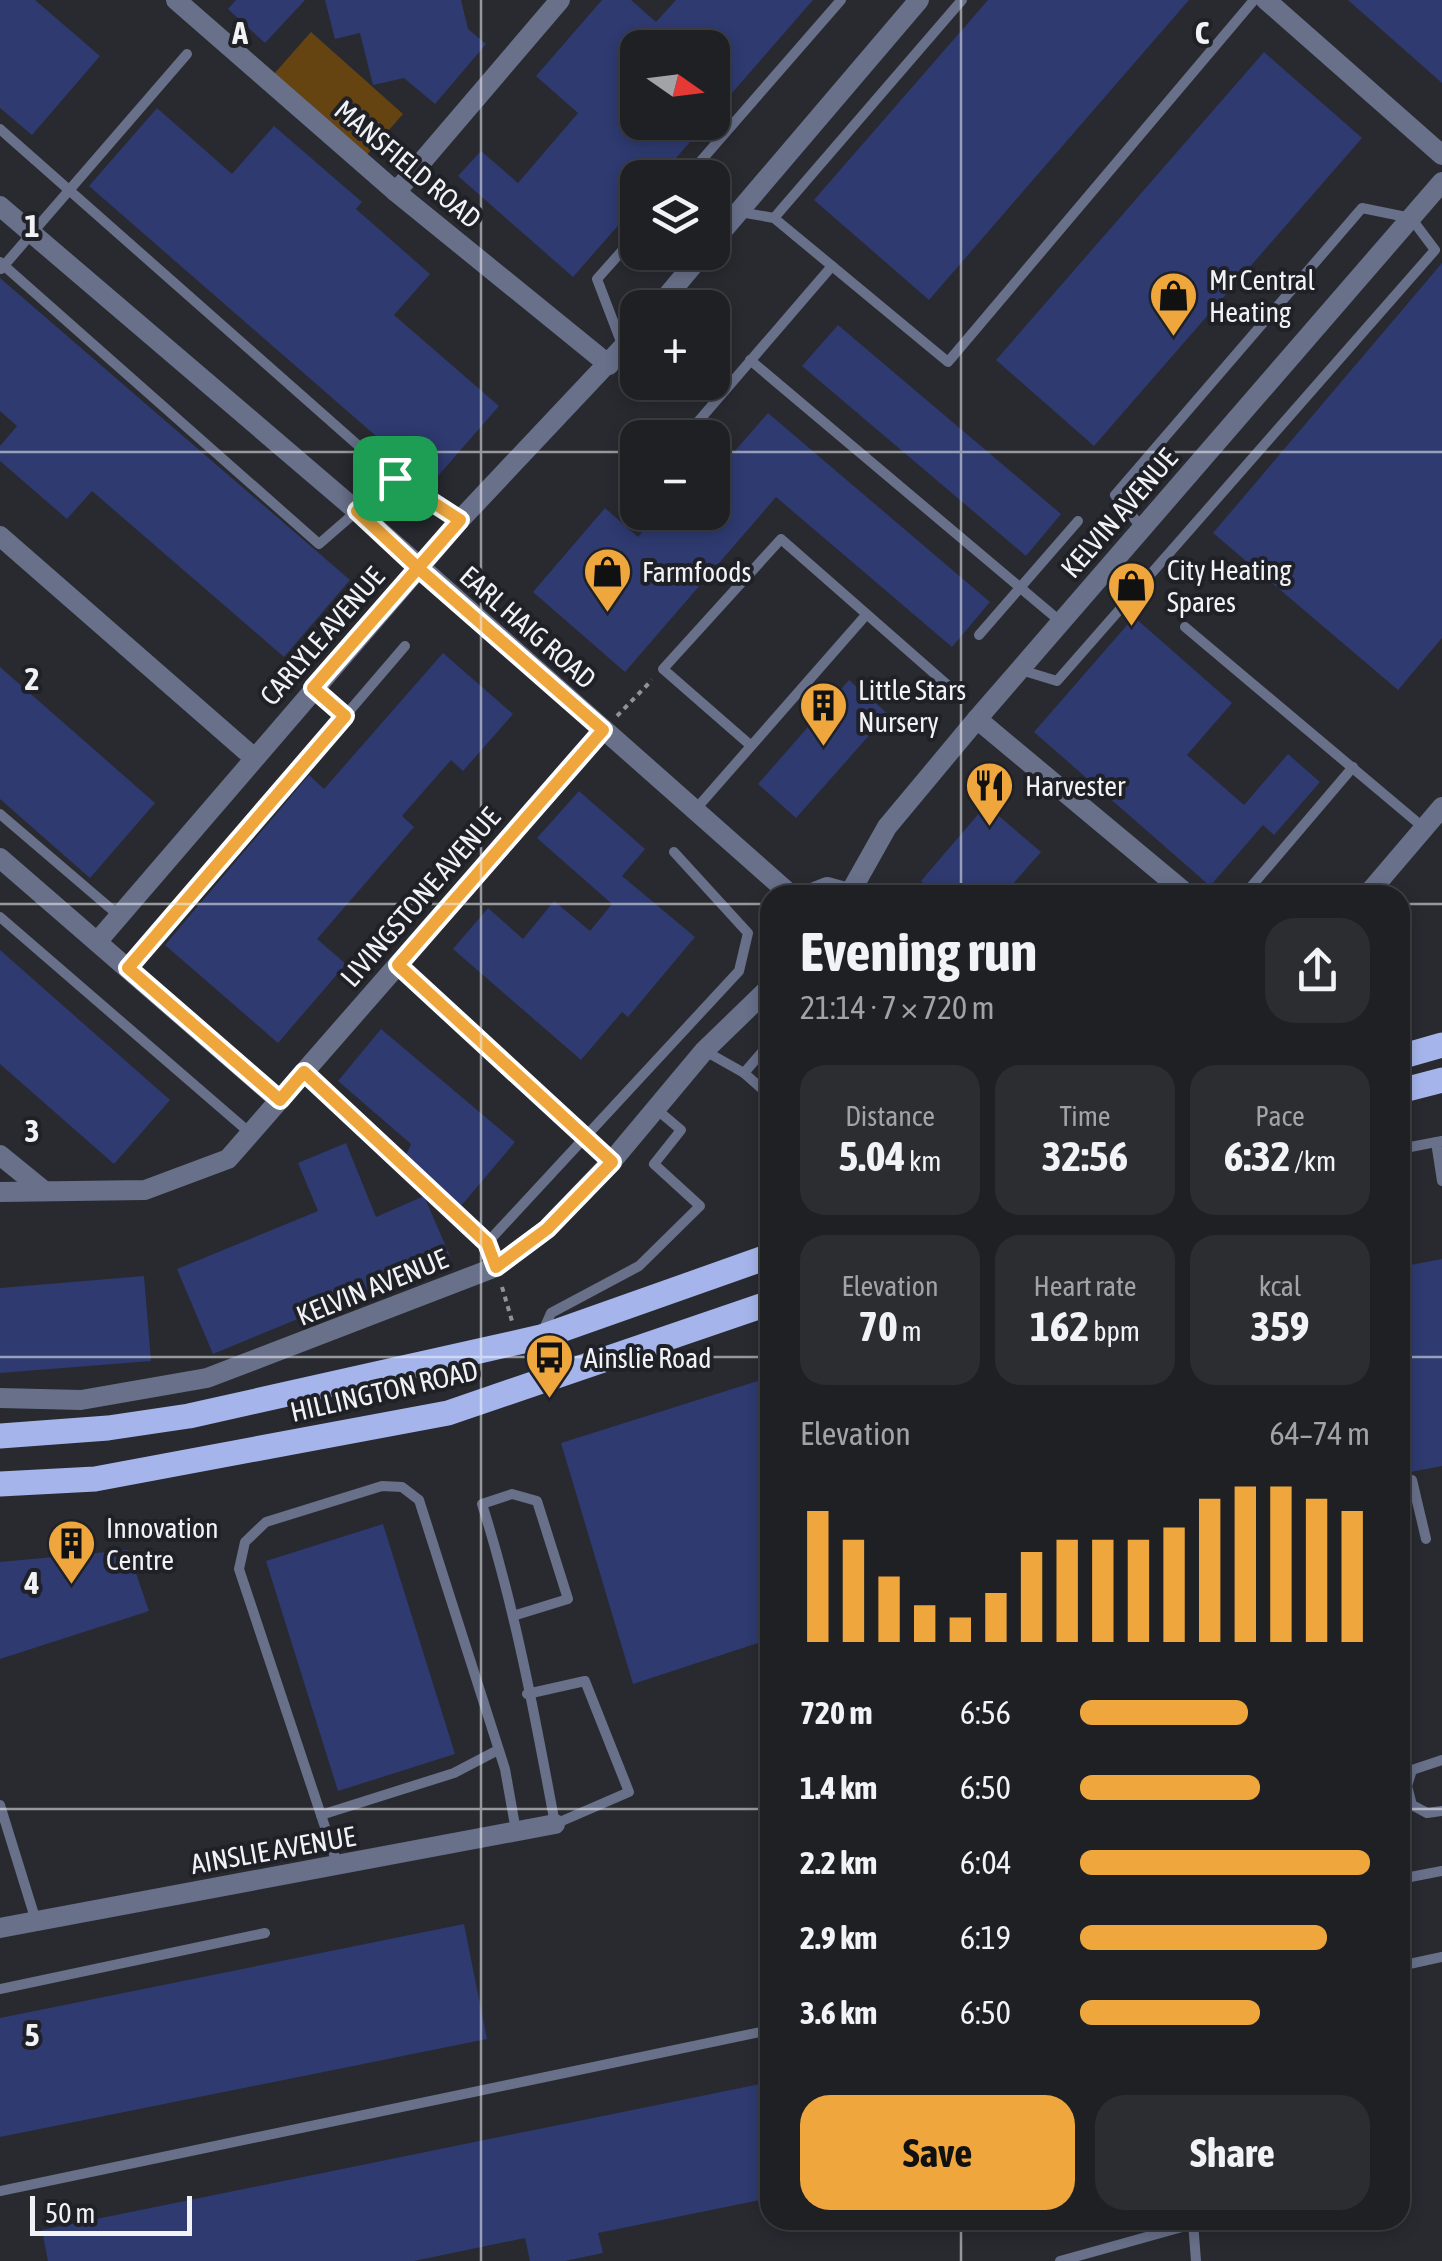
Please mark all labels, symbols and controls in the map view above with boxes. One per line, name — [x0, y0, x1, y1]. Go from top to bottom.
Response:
text: A — [231, 14, 248, 51]
text: C — [1195, 14, 1210, 51]
north arrow — [620, 30, 730, 140]
map controls — [620, 30, 730, 530]
street label: MANSFIELD ROAD — [328, 94, 488, 234]
button: layers — [620, 160, 730, 270]
text: 1 — [24, 207, 40, 244]
place label: Mr Central Heating — [1209, 264, 1316, 328]
shop icon: Mr Central Heating — [1148, 270, 1200, 338]
button: + — [620, 290, 730, 400]
button: − — [620, 420, 730, 530]
pin — [353, 436, 438, 521]
street label: KELVIN AVENUE — [1054, 442, 1184, 584]
icon: arrive — [368, 451, 423, 506]
shop icon: Farmfoods — [581, 546, 633, 614]
place label: City Heating Spares — [1167, 554, 1292, 618]
place label: Farmfoods — [642, 556, 751, 588]
street label: EARL HAIG ROAD — [454, 559, 602, 695]
shop icon: City Heating Spares — [1106, 560, 1158, 628]
street label: CARLYLE AVENUE — [253, 561, 391, 711]
text: 2 — [24, 660, 40, 697]
place label: Little Stars Nursery — [858, 674, 966, 738]
building icon: Little Stars Nursery — [797, 680, 849, 748]
restaurant icon: Harvester — [964, 760, 1016, 828]
place label: Harvester — [1025, 770, 1126, 802]
street label: LIVINGSTONE AVENUE — [334, 801, 506, 993]
button: share — [1265, 918, 1370, 1023]
text: Evening run — [800, 920, 1037, 983]
text: 21:14 · 7 × 720 m — [800, 989, 994, 1026]
text: Distance — [845, 1100, 935, 1132]
text: Time — [1059, 1100, 1111, 1132]
text: Pace — [1255, 1100, 1305, 1132]
text: 3 — [24, 1112, 40, 1149]
text: 5.04 — [838, 1132, 905, 1180]
text: 32:56 — [1042, 1132, 1128, 1180]
text: 6:32 — [1224, 1132, 1290, 1180]
text: km — [905, 1145, 942, 1177]
text: /km — [1290, 1145, 1336, 1177]
street label: KELVIN AVENUE — [292, 1242, 452, 1332]
text: Elevation — [841, 1270, 939, 1302]
text: Heart rate — [1033, 1270, 1137, 1302]
text: kcal — [1259, 1270, 1301, 1302]
text: 70 — [858, 1302, 898, 1350]
text: 162 — [1030, 1302, 1089, 1350]
text: 359 — [1250, 1302, 1310, 1350]
text: m — [898, 1315, 922, 1347]
text: bpm — [1089, 1315, 1140, 1347]
bus stop icon: Ainslie Road — [523, 1332, 575, 1400]
place label: Ainslie Road — [584, 1342, 712, 1374]
street label: HILLINGTON ROAD — [287, 1354, 481, 1428]
text: Elevation — [800, 1415, 911, 1452]
text: 64–74 m — [1270, 1415, 1370, 1452]
place label: Innovation Centre — [106, 1512, 219, 1576]
building icon: Innovation Centre — [45, 1518, 97, 1586]
text: 4 — [23, 1564, 40, 1601]
text: 720 m — [800, 1694, 873, 1731]
text: 6:56 — [960, 1694, 1011, 1731]
text: 1.4 km — [800, 1769, 877, 1806]
text: 6:50 — [960, 1769, 1011, 1806]
street label: AINSLIE AVENUE — [188, 1820, 358, 1880]
text: 2.2 km — [800, 1844, 877, 1881]
text: 6:04 — [960, 1844, 1011, 1881]
text: 2.9 km — [800, 1919, 877, 1956]
text: 6:19 — [960, 1919, 1011, 1956]
text: 3.6 km — [800, 1994, 877, 2031]
text: 6:50 — [960, 1994, 1011, 2031]
text: 5 — [24, 2016, 40, 2053]
button: Save — [800, 2095, 1075, 2210]
button: Share — [1095, 2095, 1370, 2210]
scale bar — [30, 2191, 192, 2236]
text: 50 m — [45, 2197, 95, 2229]

